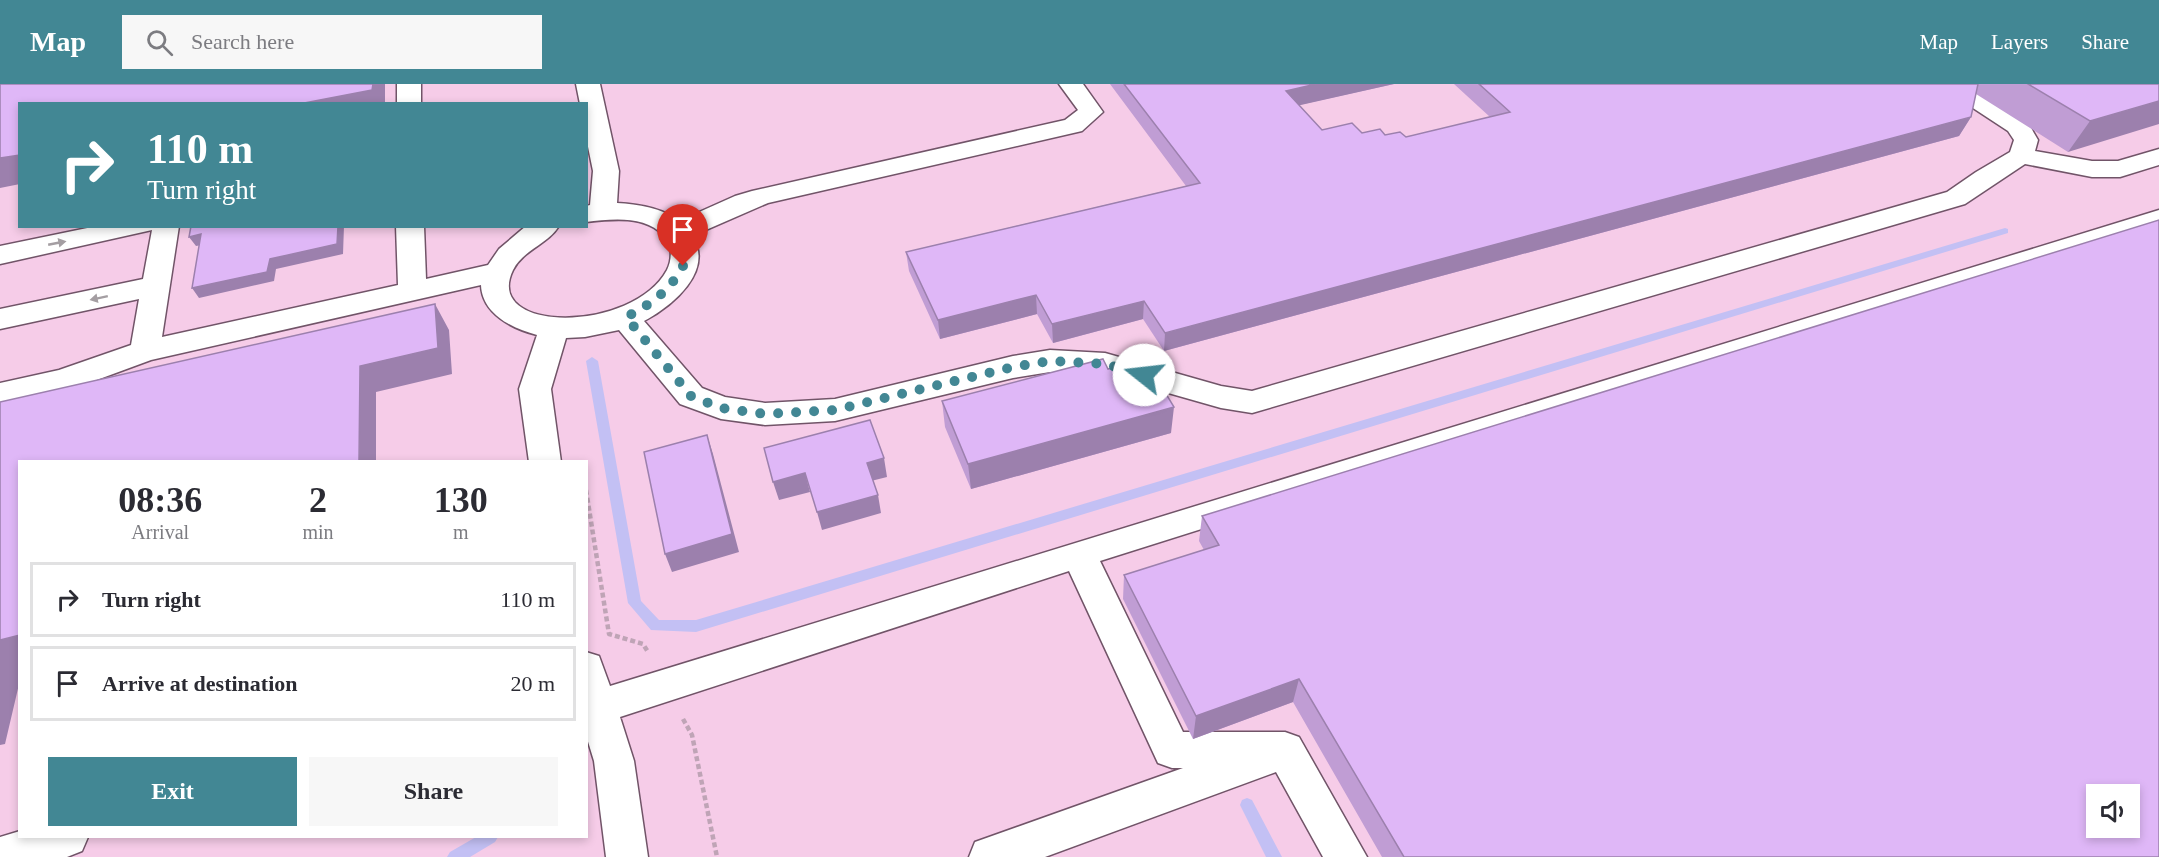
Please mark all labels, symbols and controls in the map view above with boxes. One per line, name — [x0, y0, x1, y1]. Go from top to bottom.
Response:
search box — [122, 15, 542, 69]
text: Map — [30, 26, 86, 57]
icon: search — [143, 26, 176, 59]
text: Search here — [191, 29, 294, 54]
text: Map — [1920, 30, 1958, 54]
text: Layers — [1991, 30, 2048, 54]
text: Share — [2081, 30, 2129, 54]
icon: right — [48, 126, 126, 204]
text: 110 m — [147, 126, 253, 172]
text: Turn right — [147, 175, 256, 205]
pin — [657, 204, 708, 266]
icon: arrive — [666, 213, 699, 246]
one-way arrow — [48, 238, 67, 247]
one-way arrow — [89, 294, 108, 303]
position arrow — [1112, 343, 1176, 407]
text: 08:36 — [118, 480, 202, 520]
text: 2 — [309, 480, 327, 520]
text: 130 — [434, 480, 488, 520]
text: Arrival — [131, 521, 189, 543]
text: min — [302, 521, 334, 543]
text: m — [453, 521, 469, 543]
icon: right — [51, 583, 84, 616]
text: Turn right — [102, 587, 201, 612]
text: 110 m — [500, 587, 555, 612]
icon: arrive — [51, 667, 84, 700]
text: Arrive at destination — [102, 671, 298, 696]
text: 20 m — [510, 671, 555, 696]
button: Exit — [48, 757, 297, 826]
button: Share — [309, 757, 558, 826]
map controls — [2086, 784, 2140, 838]
button: sound — [2086, 784, 2140, 838]

